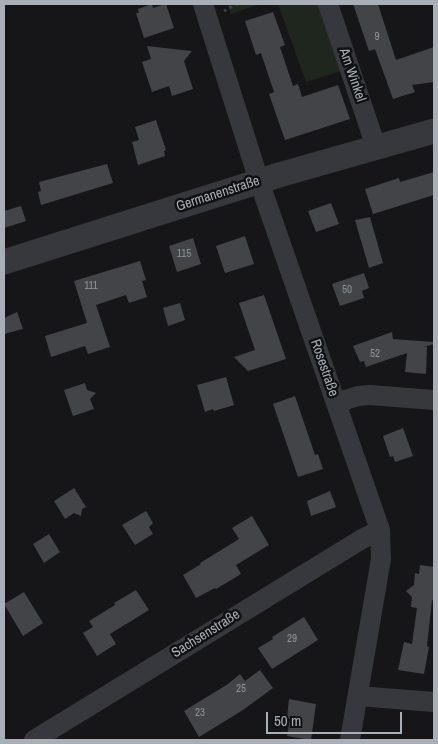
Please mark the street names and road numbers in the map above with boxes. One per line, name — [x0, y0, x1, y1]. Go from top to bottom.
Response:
street label: Am Winkel — [335, 46, 369, 104]
street label: Germanenstraße — [174, 173, 262, 215]
street label: Rosestraße — [306, 337, 342, 399]
street label: Sachsenstraße — [169, 606, 243, 662]

